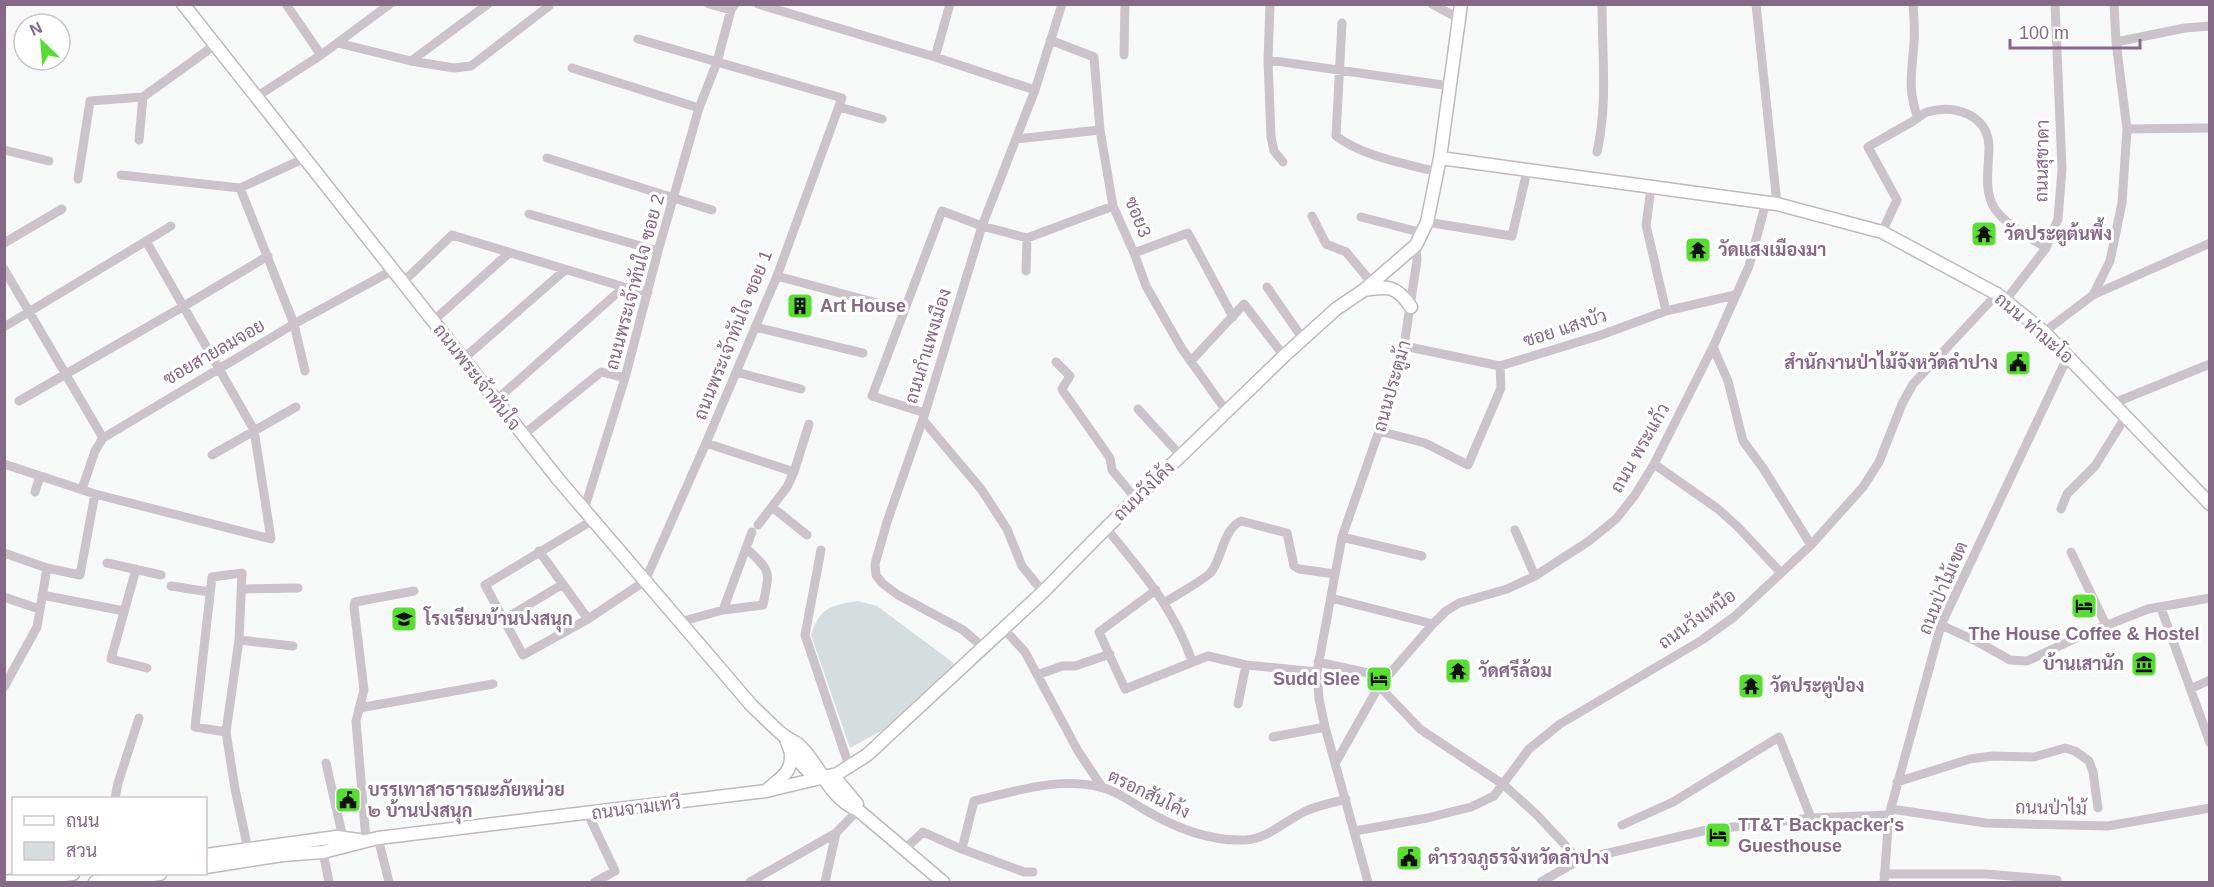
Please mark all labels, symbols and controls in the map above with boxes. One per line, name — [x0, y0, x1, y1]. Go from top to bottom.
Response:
north arrow — [12, 12, 72, 72]
scale bar — [2010, 12, 2140, 50]
text: N — [27, 19, 45, 39]
text: 100 m — [2019, 23, 2069, 43]
street label: ถนนสุชาดา — [2031, 119, 2055, 203]
street label: ถนนพระเจ้าทันใจ ซอย 2 — [599, 191, 668, 372]
street label: ซอย3 — [1121, 194, 1155, 240]
place label: วัดประตูต้นพึ้ง — [2004, 217, 2112, 247]
temple icon: วัดประตูต้นพึ้ง — [1969, 219, 1999, 249]
temple icon: วัดแสงเมืองมา — [1683, 235, 1713, 265]
place label: วัดแสงเมืองมา — [1718, 238, 1826, 260]
street label: ถนนพระเจ้าทันใจ ซอย 1 — [687, 246, 776, 423]
street label: ถนนกำแพงเมือง — [899, 285, 955, 406]
street label: ถนน ท่ามะโอ — [1991, 286, 2079, 367]
building icon: Art House — [785, 291, 815, 321]
place label: Art House — [820, 296, 906, 316]
street label: ซอย แสงบัว — [1520, 304, 1609, 351]
street label: ซอยสายลมจอย — [160, 315, 268, 389]
street label: ถนนพระเจ้าทันใจ — [429, 318, 527, 434]
street label: ถนนประตูม้า — [1367, 337, 1417, 435]
public building icon: สำนักงานป่าไม้จังหวัดลำปาง — [2003, 348, 2033, 378]
place label: สำนักงานป่าไม้จังหวัดลำปาง — [1784, 350, 1998, 373]
street label: ถนน พระแก้ว — [1605, 399, 1674, 496]
street label: ถนนวังโค้ง — [1107, 455, 1179, 525]
street label: ถนนป่าไม้เขต — [1912, 537, 1972, 638]
street label: ถนนวังเหนือ — [1653, 583, 1740, 653]
hotel icon: The House Coffee & Hostel — [2069, 591, 2099, 621]
school or university icon: โรงเรียนบ้านปงสนุก — [389, 604, 419, 634]
place label: โรงเรียนบ้านปงสนุก — [423, 606, 573, 633]
place label: The House Coffee & Hostel — [1968, 624, 2200, 644]
museum icon: บ้านเสานัก — [2129, 649, 2159, 679]
place label: บ้านเสานัก — [2043, 652, 2124, 674]
temple icon: วัดศรีล้อม — [1443, 656, 1473, 686]
place label: วัดศรีล้อม — [1478, 658, 1552, 681]
hotel icon: Sudd Slee — [1364, 664, 1394, 694]
place label: Sudd Slee — [1273, 669, 1360, 689]
temple icon: วัดประตูป่อง — [1736, 671, 1766, 701]
place label: วัดประตูป่อง — [1770, 675, 1864, 699]
street label: ตรอกสันโค้ง — [1105, 763, 1194, 822]
place label: บรรเทาสาธารณะภัยหน่วย ๒ บ้านปงสนุก — [368, 778, 565, 825]
public building icon: บรรเทาสาธารณะภัยหน่วย ๒ บ้านปงสนุก — [333, 785, 363, 815]
street label: ถนนจามเทวี — [590, 790, 682, 823]
street label: ถนนป่าไม้ — [2015, 794, 2088, 819]
legend — [12, 797, 207, 875]
text: ถนน — [66, 811, 99, 831]
place label: TT&T Backpacker's Guesthouse — [1738, 815, 1904, 856]
hotel icon: TT&T Backpacker's Guesthouse — [1703, 820, 1733, 850]
text: สวน — [66, 841, 97, 861]
public building icon: ตำรวจภูธรจังหวัดลำปาง — [1394, 843, 1424, 873]
place label: ตำรวจภูธรจังหวัดลำปาง — [1428, 846, 1609, 871]

